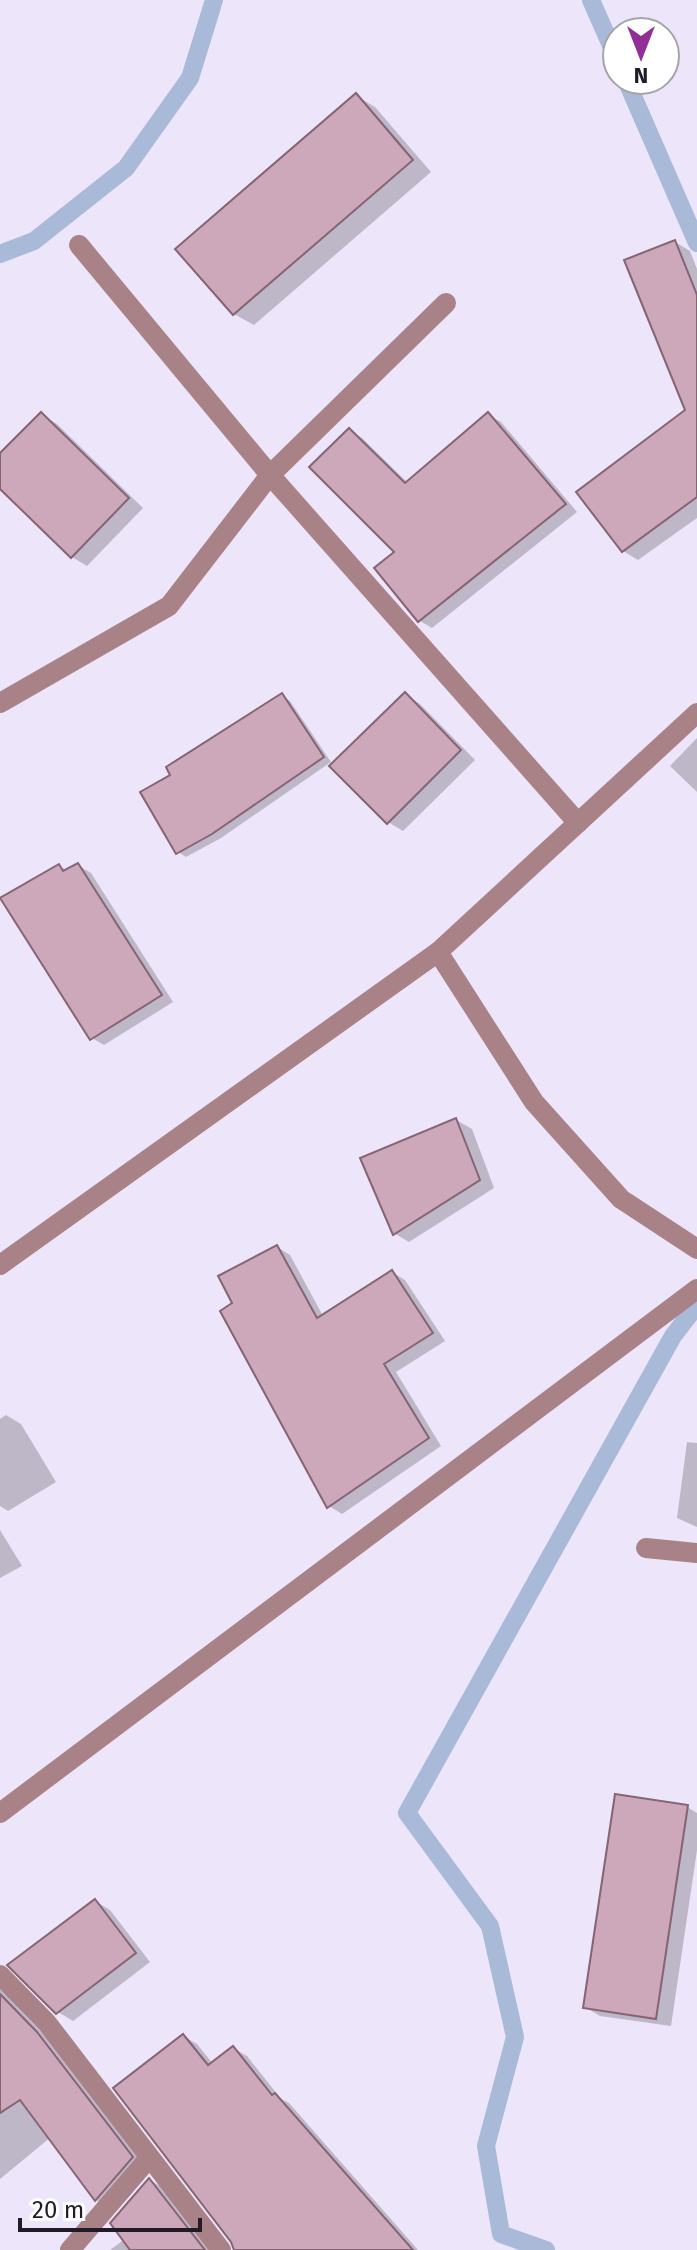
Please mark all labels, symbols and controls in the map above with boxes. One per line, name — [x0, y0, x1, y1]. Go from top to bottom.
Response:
north arrow — [601, 16, 681, 96]
text: N — [634, 62, 648, 89]
scale bar — [20, 2182, 200, 2232]
text: 20 m — [32, 2196, 84, 2224]

